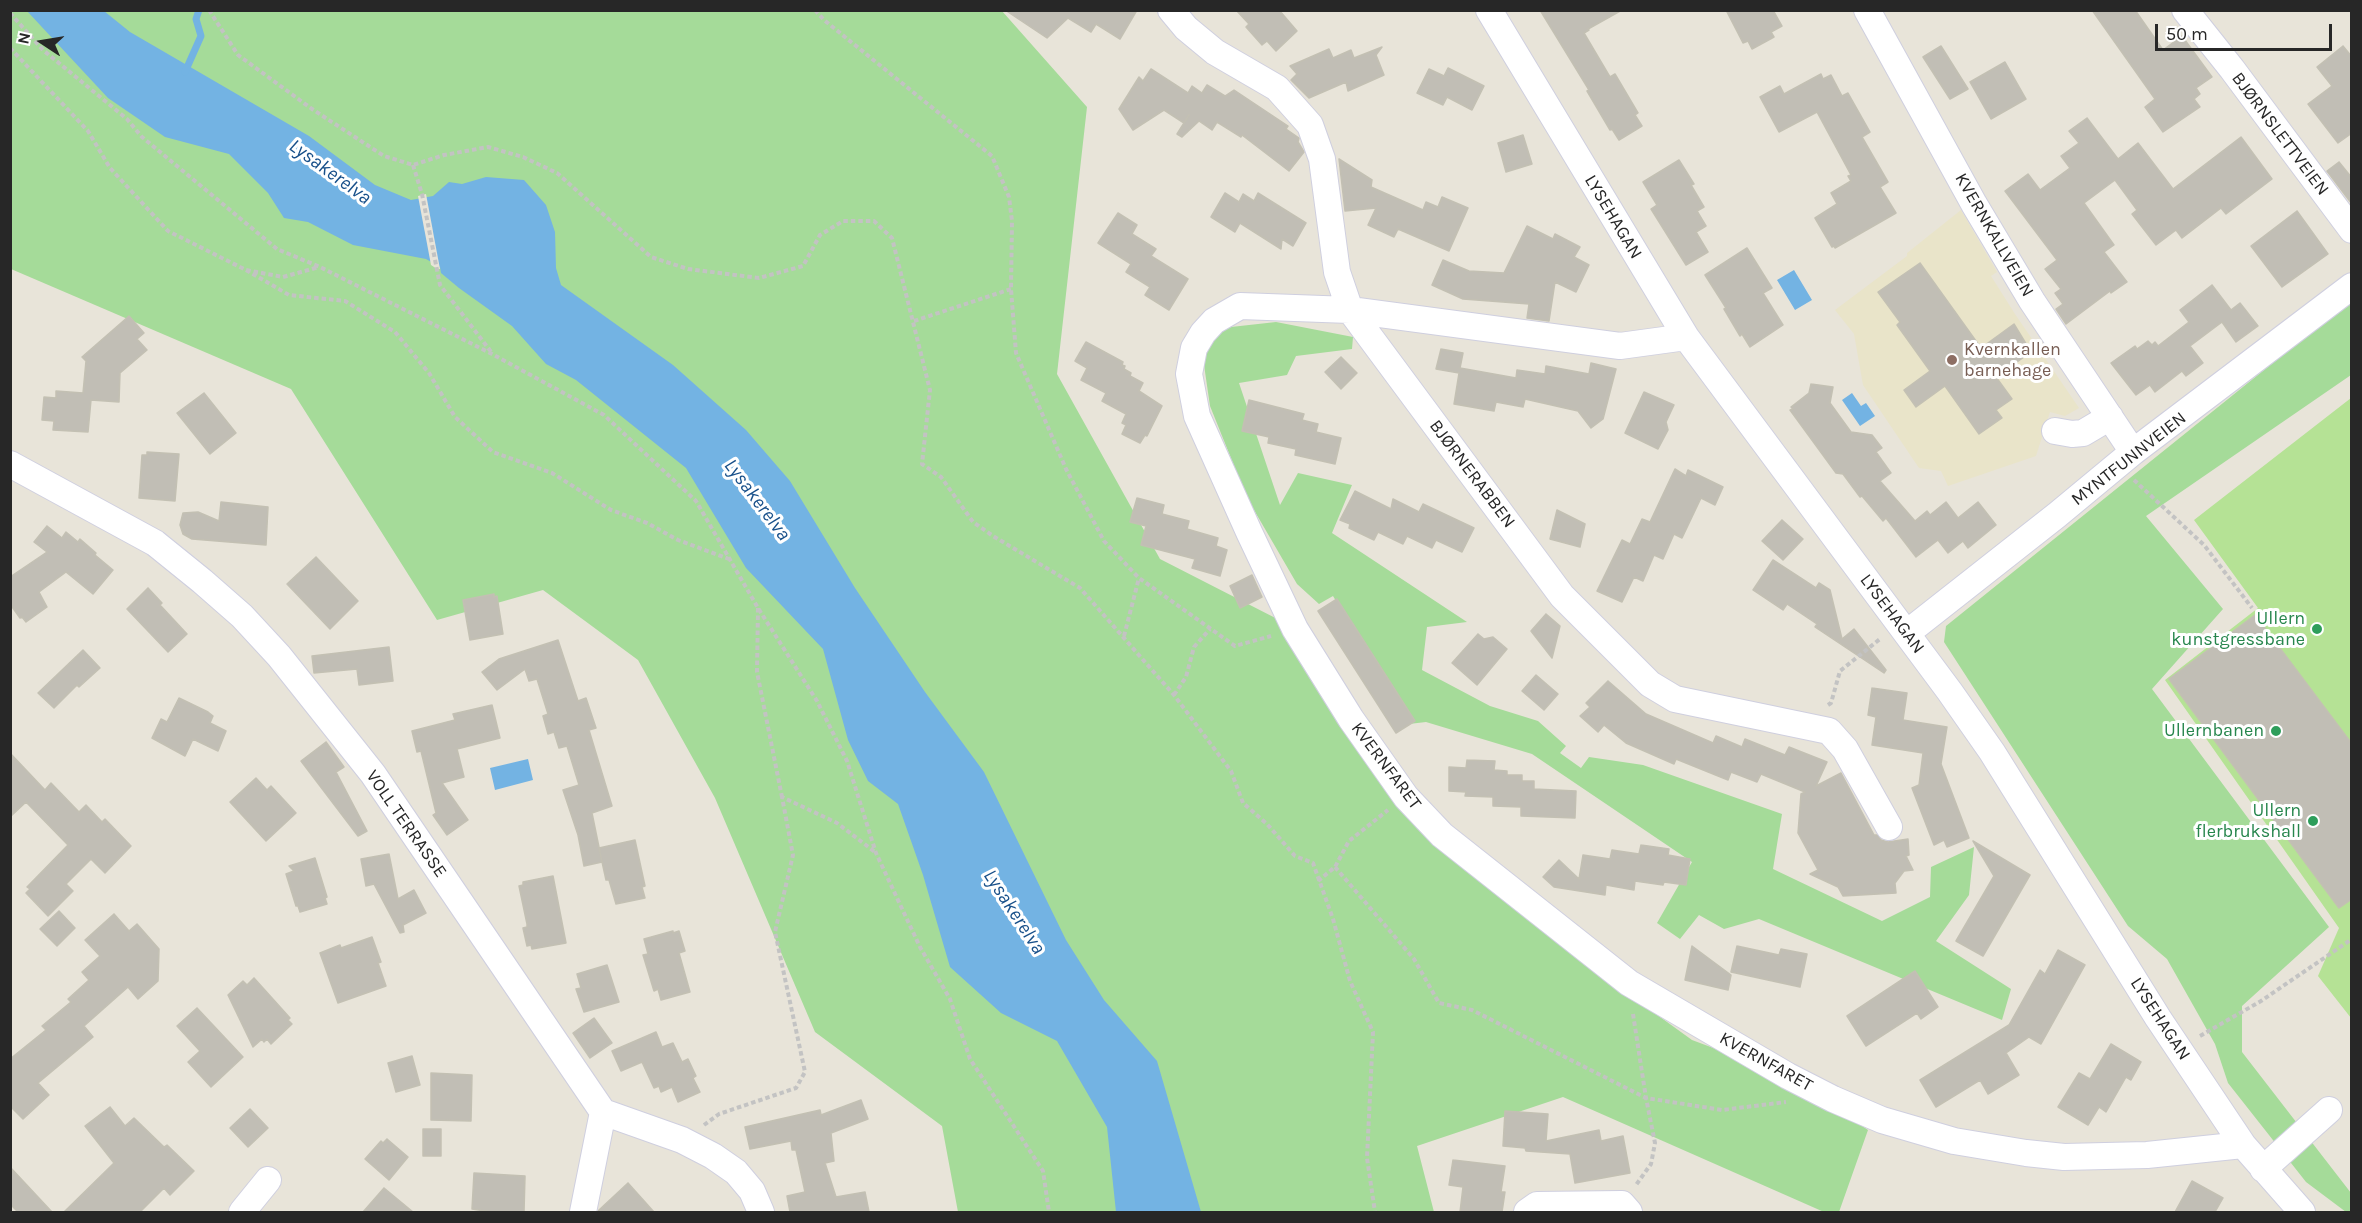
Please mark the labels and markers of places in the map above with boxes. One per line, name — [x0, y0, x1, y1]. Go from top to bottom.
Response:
place label: Kvernkallen barnehage — [1964, 339, 2061, 382]
marker: Kvernkallen barnehage — [1945, 353, 1959, 367]
place label: Ullern kunstgressbane — [2171, 608, 2305, 650]
marker: Ullern kunstgressbane — [2310, 622, 2324, 636]
place label: Ullernbanen — [2164, 720, 2264, 742]
marker: Ullernbanen — [2269, 724, 2283, 738]
place label: Ullern flerbrukshall — [2196, 800, 2301, 842]
marker: Ullern flerbrukshall — [2306, 814, 2320, 828]

